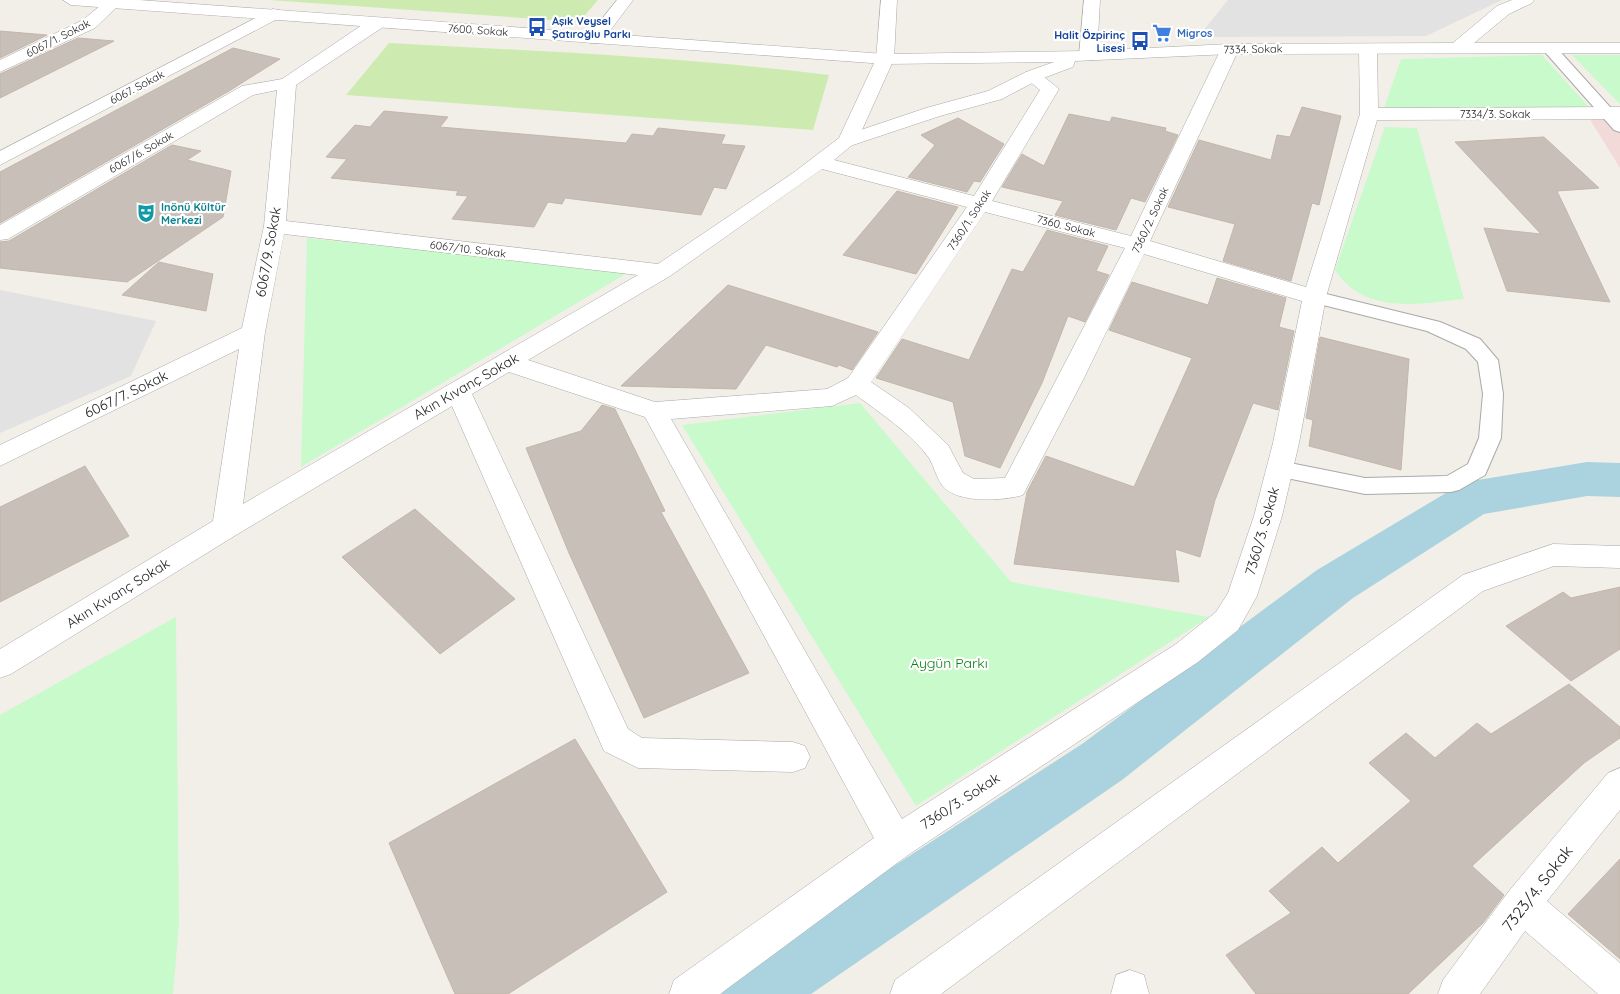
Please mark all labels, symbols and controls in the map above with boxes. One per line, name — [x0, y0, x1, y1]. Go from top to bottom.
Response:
place label: Aşık Veysel Şatıroğlu Parkı — [552, 14, 631, 41]
street label: 6067/1. Sokak — [24, 16, 92, 60]
bus stop icon: Aşık Veysel Şatıroğlu Parkı — [526, 16, 548, 38]
street label: 7600. Sokak — [447, 21, 509, 39]
supermarket icon: Migros — [1151, 22, 1173, 44]
place label: Migros — [1177, 26, 1212, 40]
place label: Halit Özpirinç Lisesi — [1054, 28, 1125, 55]
bus stop icon: Halit Özpirinç Lisesi — [1129, 30, 1151, 52]
street label: 7334. Sokak — [1223, 41, 1283, 57]
street label: 6067. Sokak — [107, 67, 167, 107]
street label: 7334/3. Sokak — [1460, 107, 1530, 121]
street label: 6067/6. Sokak — [106, 128, 176, 176]
street label: 7360/2. Sokak — [1128, 184, 1172, 256]
street label: 7360/1. Sokak — [944, 187, 994, 253]
place label: Inönü Kültür Merkezi — [161, 200, 226, 227]
theatre icon: Inönü Kültür Merkezi — [135, 202, 157, 224]
street label: 6067/9. Sokak — [251, 206, 285, 298]
street label: 7360. Sokak — [1035, 212, 1097, 240]
street label: 6067/10. Sokak — [429, 237, 507, 261]
street label: Akın Kıvanç Sokak — [410, 349, 522, 423]
street label: 6067/7. Sokak — [81, 366, 171, 422]
street label: 7360/3. Sokak — [1241, 485, 1283, 577]
street label: Akın Kıvanç Sokak — [63, 554, 173, 632]
park label: Aygün Parkı — [910, 654, 988, 672]
street label: 7360/3. Sokak — [917, 769, 1003, 833]
street label: 7323/4. Sokak — [1497, 841, 1577, 935]

